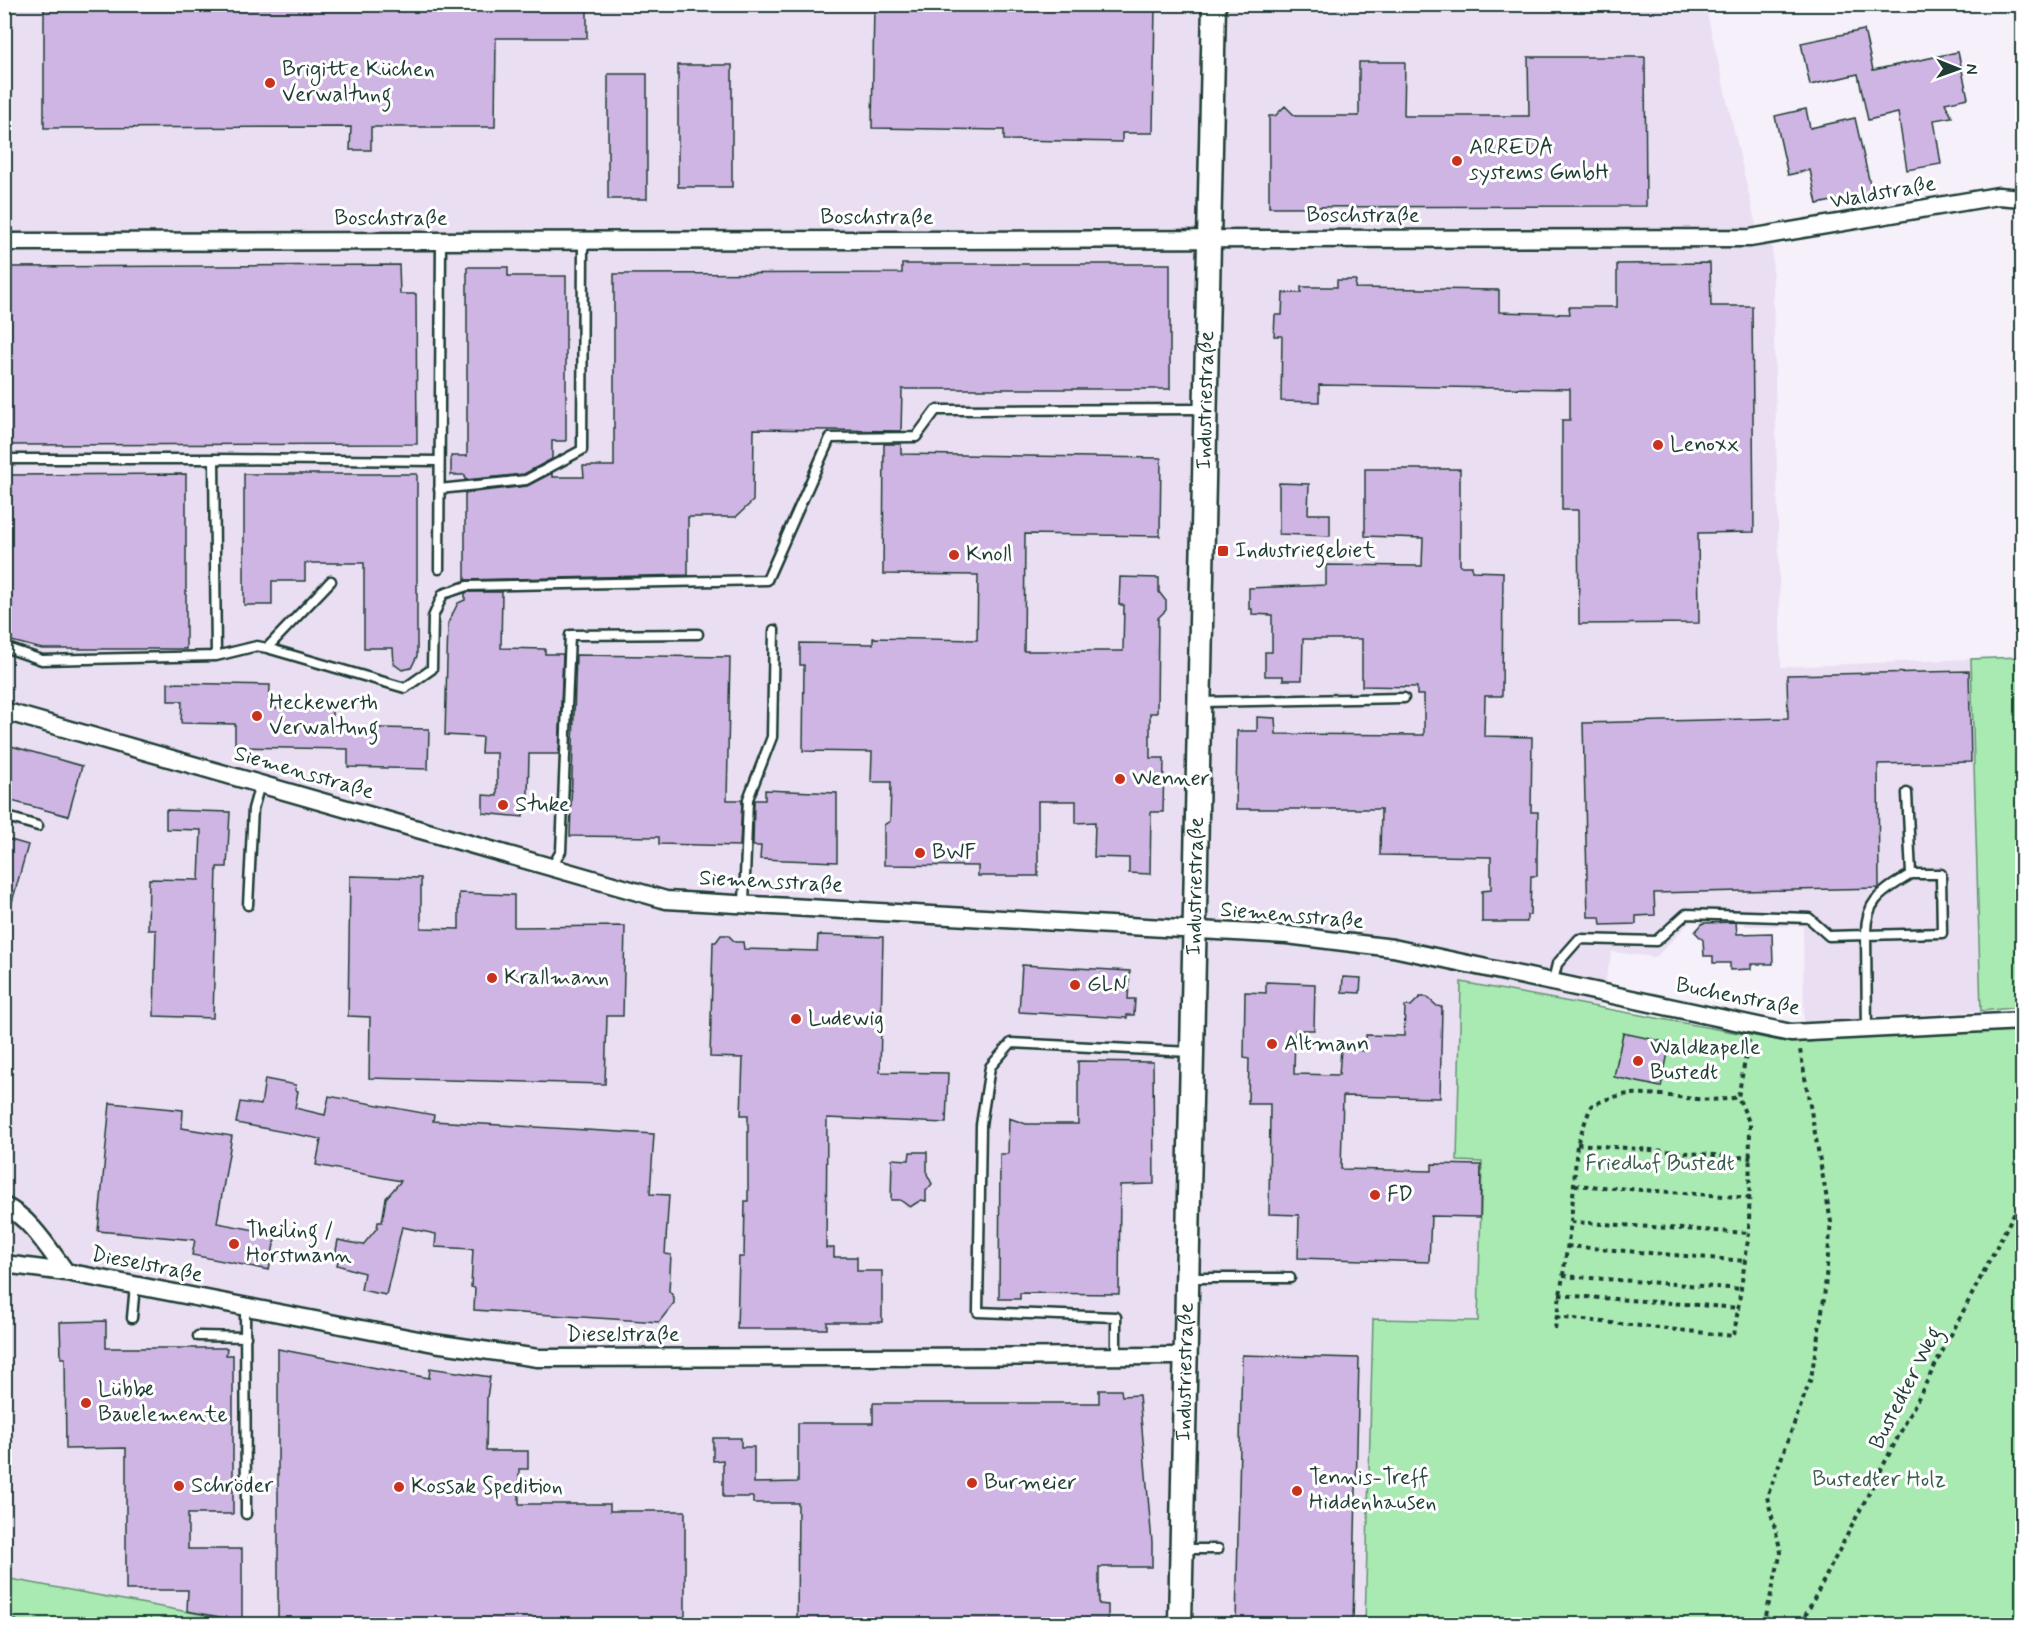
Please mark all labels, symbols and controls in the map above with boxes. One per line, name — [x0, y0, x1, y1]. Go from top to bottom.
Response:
north arrow — [1928, 39, 1988, 99]
place label: Brigitte Küchen Verwaltung — [282, 56, 435, 112]
text: N — [1961, 64, 1982, 75]
marker: Brigitte Küchen Verwaltung — [263, 76, 277, 90]
place label: ARREDA systems GmbH — [1469, 134, 1609, 187]
marker: ARREDA systems GmbH — [1450, 154, 1464, 168]
street label: Waldstraße — [1828, 170, 1938, 216]
street label: Boschstraße — [1306, 202, 1420, 230]
street label: Boschstraße — [820, 204, 934, 232]
street label: Boschstraße — [334, 205, 448, 233]
street label: Industriestraße — [1190, 330, 1221, 470]
place label: Lenoxx — [1670, 431, 1740, 459]
marker: Lenoxx — [1651, 438, 1665, 452]
place label: Industriegebiet — [1235, 537, 1375, 568]
place label: Knoll — [966, 541, 1013, 569]
marker: Industriegebiet — [1216, 544, 1230, 558]
marker: Knoll — [947, 548, 961, 562]
place label: Heckewerth Verwaltung — [269, 689, 378, 745]
marker: Heckewerth Verwaltung — [250, 709, 264, 723]
street label: Siemensstraße — [231, 740, 377, 806]
place label: Wenner — [1132, 765, 1210, 793]
marker: Wenner — [1113, 772, 1127, 786]
place label: Stuke — [515, 791, 570, 819]
marker: Stuke — [496, 798, 510, 812]
street label: Industriestraße — [1180, 816, 1211, 956]
place label: BWF — [932, 839, 976, 867]
marker: BWF — [913, 846, 927, 860]
street label: Siemensstraße — [698, 864, 844, 900]
street label: Siemensstraße — [1219, 896, 1365, 936]
place label: Krallmann — [504, 964, 609, 992]
marker: Krallmann — [485, 971, 499, 985]
place label: GLN — [1087, 971, 1127, 999]
street label: Buchenstraße — [1673, 971, 1803, 1023]
marker: GLN — [1068, 978, 1082, 992]
place label: Ludewig — [808, 1005, 884, 1034]
marker: Ludewig — [789, 1012, 803, 1026]
place label: Altmann — [1284, 1030, 1369, 1058]
place label: Waldkapelle Bustedt — [1650, 1034, 1761, 1087]
marker: Altmann — [1265, 1037, 1279, 1051]
marker: Waldkapelle Bustedt — [1631, 1054, 1645, 1068]
park label: Friedhof Bustedt — [1585, 1150, 1735, 1178]
place label: FD — [1387, 1181, 1413, 1209]
marker: FD — [1368, 1188, 1382, 1202]
place label: Theiling / Horstmann — [246, 1217, 352, 1270]
marker: Theiling / Horstmann — [227, 1237, 241, 1251]
street label: Dieselstraße — [89, 1240, 205, 1290]
street label: Industriestraße — [1170, 1302, 1201, 1442]
street label: Dieselstraße — [566, 1321, 680, 1349]
street label: Bustedter Weg — [1863, 1322, 1952, 1455]
place label: Lübbe Bauelemente — [98, 1376, 228, 1429]
marker: Lübbe Bauelemente — [79, 1396, 93, 1410]
place label: Tennis-Treff Hiddenhausen — [1309, 1464, 1437, 1517]
park label: Bustedter Holz — [1812, 1466, 1946, 1494]
place label: Burmeier — [984, 1469, 1077, 1497]
place label: Schröder — [191, 1472, 274, 1500]
place label: Kossak Spedition — [411, 1473, 563, 1501]
marker: Burmeier — [965, 1476, 979, 1490]
marker: Schröder — [172, 1479, 186, 1493]
marker: Kossak Spedition — [392, 1480, 406, 1494]
marker: Tennis-Treff Hiddenhausen — [1290, 1484, 1304, 1498]

